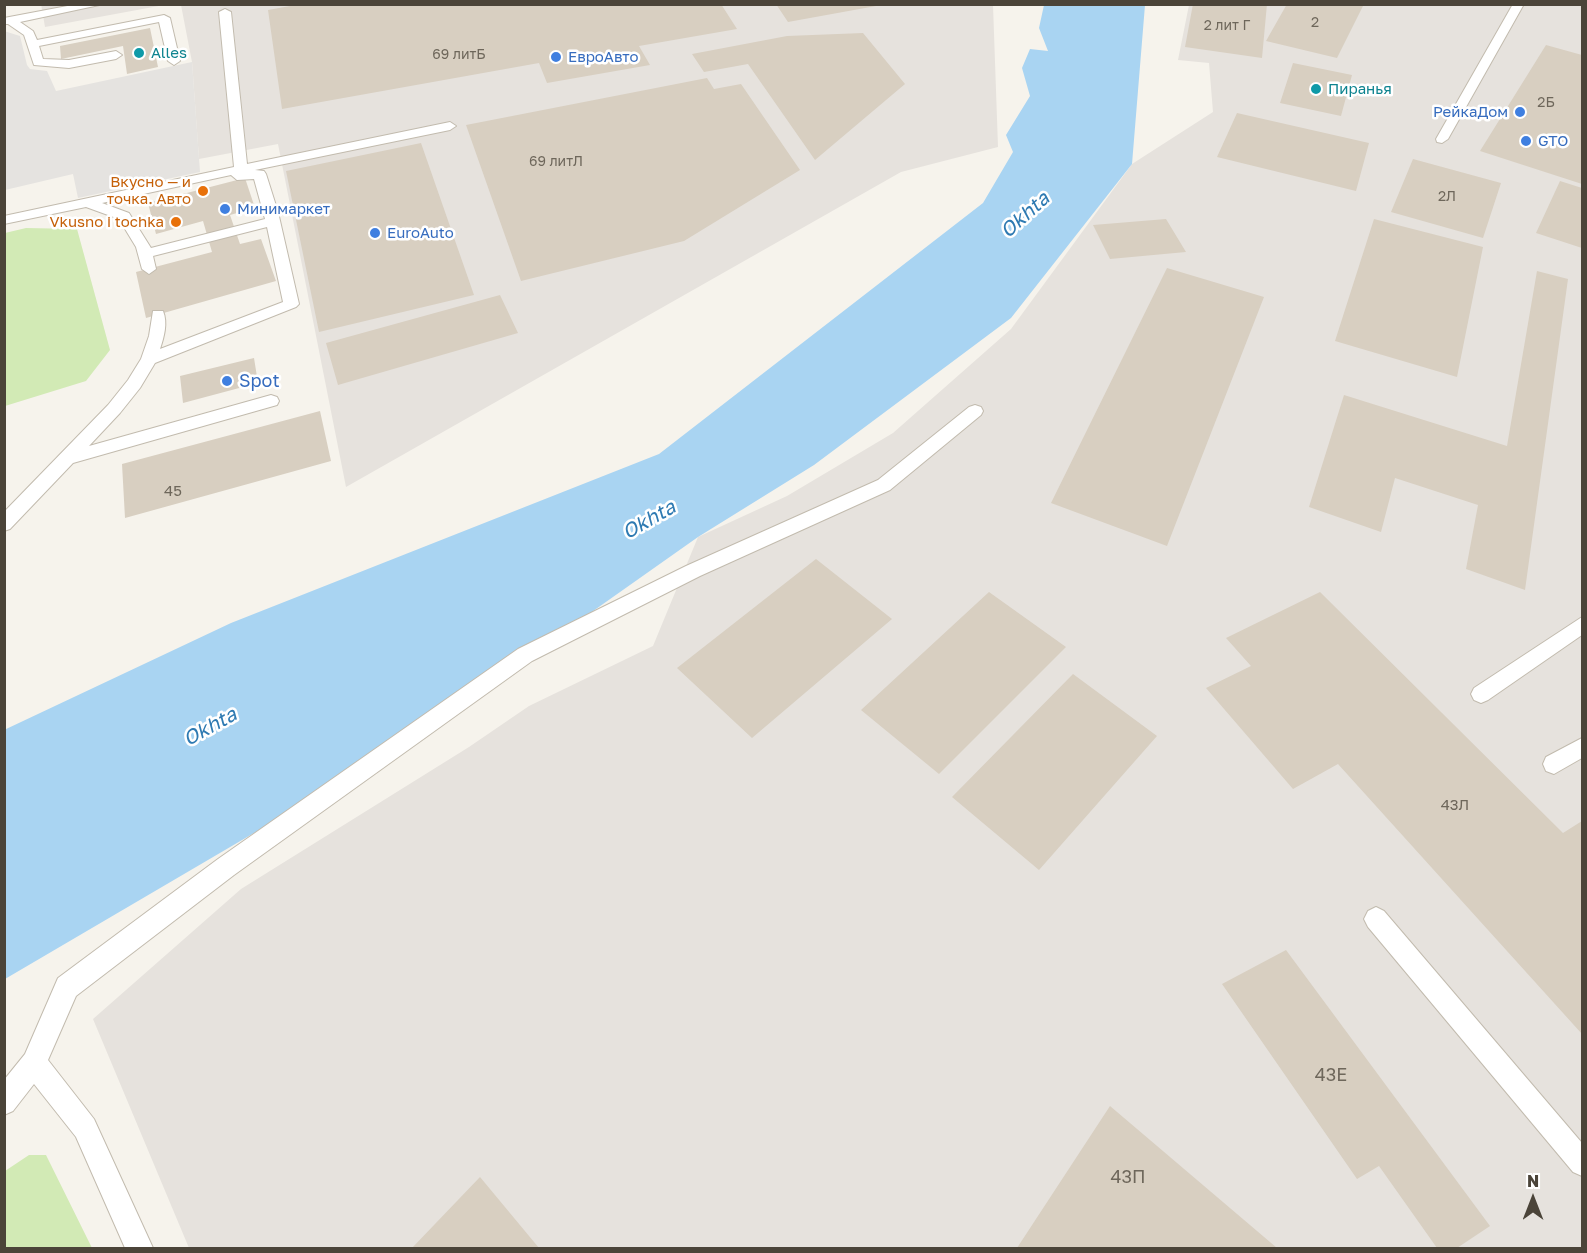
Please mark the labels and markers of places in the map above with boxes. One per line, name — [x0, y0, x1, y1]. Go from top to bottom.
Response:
place label: Alles — [151, 44, 187, 62]
marker: Alles — [132, 46, 146, 60]
place label: ЕвроАвто — [568, 48, 638, 66]
marker: ЕвроАвто — [549, 50, 563, 64]
place label: Пиранья — [1328, 80, 1392, 98]
marker: Пиранья — [1309, 82, 1323, 96]
place label: РейкаДом — [1433, 103, 1508, 121]
marker: РейкаДом — [1513, 105, 1527, 119]
place label: GTO — [1538, 132, 1568, 150]
marker: GTO — [1519, 134, 1533, 148]
place label: Вкусно — и точка. Авто — [107, 173, 191, 208]
marker: Вкусно — и точка. Авто — [196, 184, 210, 198]
place label: Минимаркет — [237, 200, 330, 218]
marker: Минимаркет — [218, 202, 232, 216]
place label: Vkusno i tochka — [50, 213, 164, 231]
marker: Vkusno i tochka — [169, 215, 183, 229]
place label: EuroAuto — [387, 224, 454, 242]
marker: EuroAuto — [368, 226, 382, 240]
place label: Spot — [239, 370, 280, 392]
marker: Spot — [220, 374, 234, 388]

